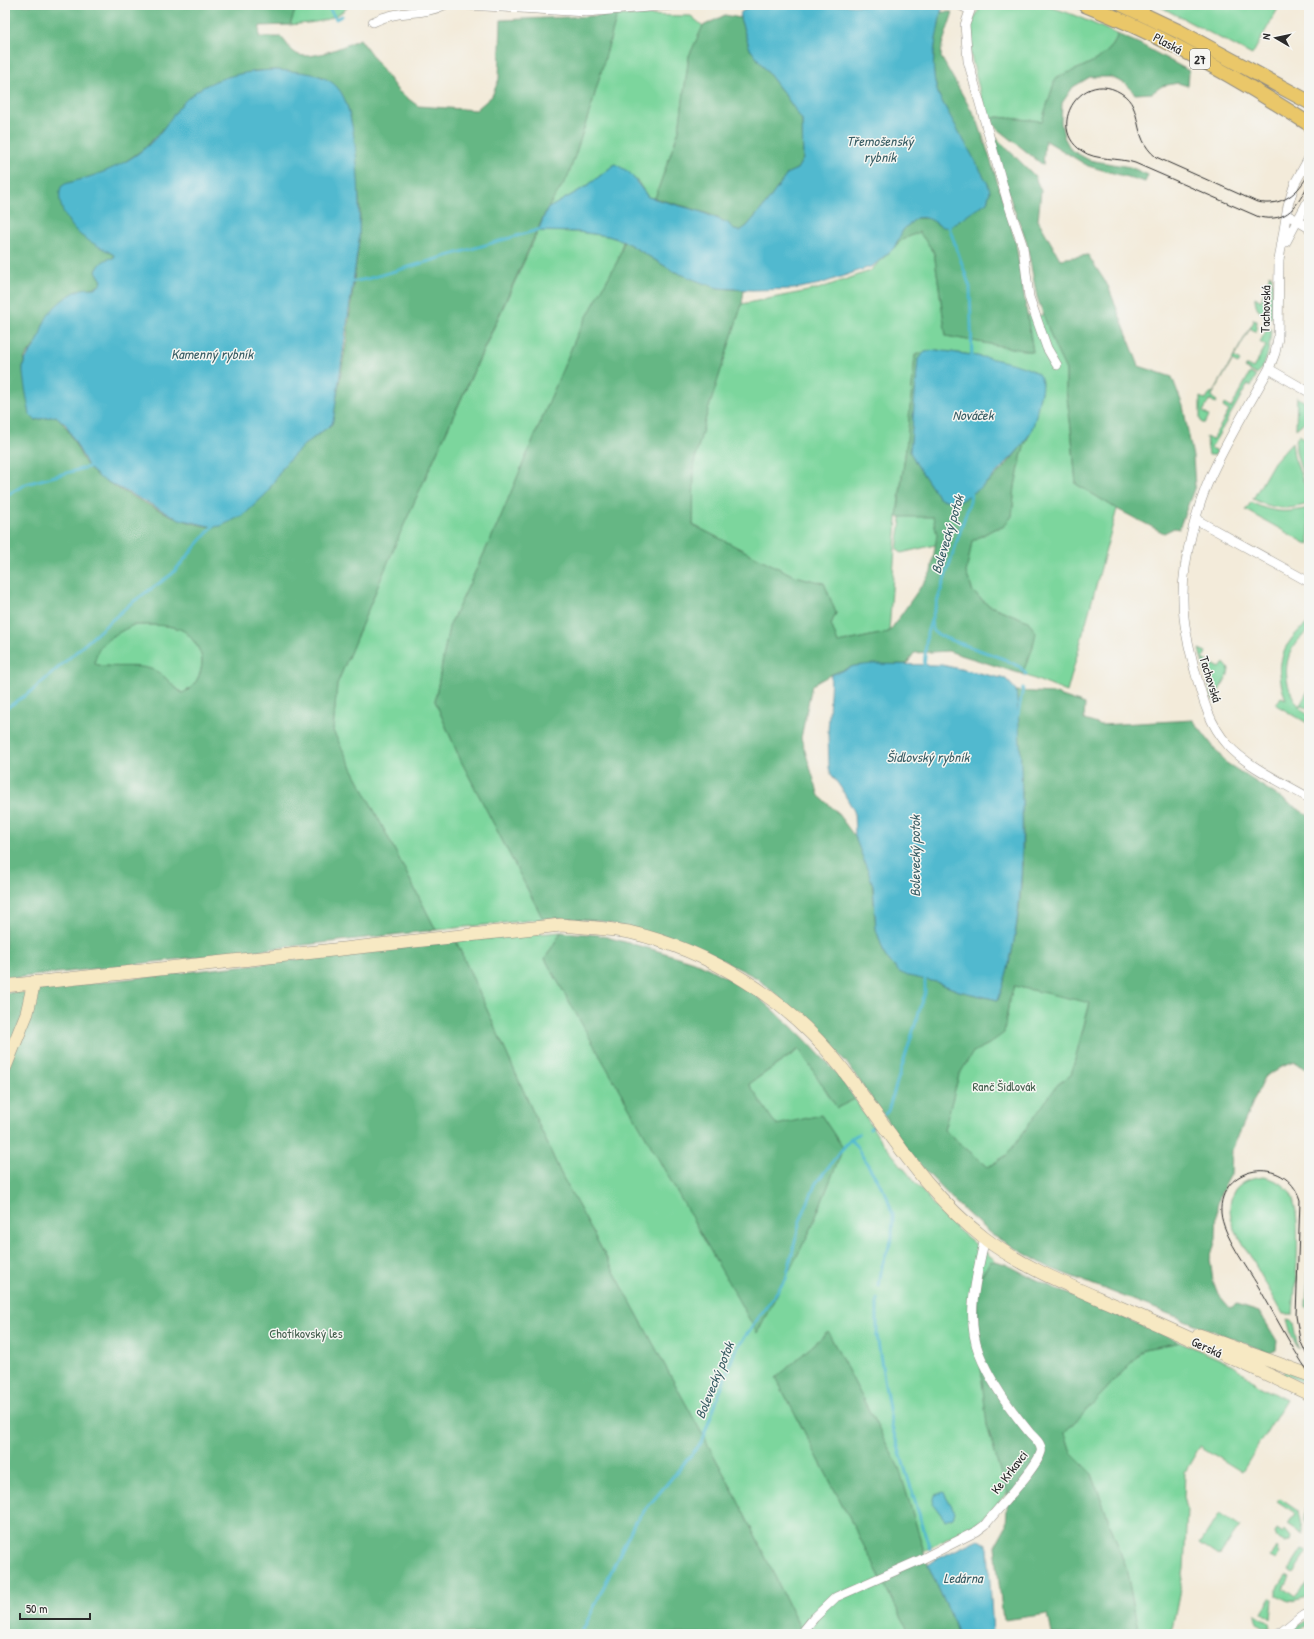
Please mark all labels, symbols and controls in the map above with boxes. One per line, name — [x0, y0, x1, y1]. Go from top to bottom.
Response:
north arrow — [1256, 18, 1296, 58]
street label: Plaská — [1150, 28, 1186, 58]
text: N — [1259, 32, 1274, 40]
road number: 27 — [1190, 49, 1210, 69]
water label: Třemošenský rybník — [846, 131, 916, 167]
street label: Tachovská — [1256, 285, 1274, 333]
water label: Kamenný rybník — [171, 344, 254, 364]
water label: Nováček — [953, 405, 995, 424]
water label: Bolevecký potok — [926, 491, 969, 576]
street label: Tachovská — [1195, 654, 1227, 704]
water label: Šidlovský rybník — [887, 747, 971, 767]
water label: Bolevecký potok — [905, 814, 925, 897]
park label: Ranč Šídlovák — [972, 1077, 1036, 1095]
park label: Chotíkovský les — [269, 1324, 343, 1342]
street label: Gerská — [1189, 1332, 1225, 1362]
water label: Bolevecký potok — [690, 1338, 739, 1422]
street label: Ke Krkavci — [986, 1447, 1032, 1497]
water label: Ledárna — [944, 1568, 984, 1587]
scale bar — [20, 1595, 90, 1621]
text: 50 m — [26, 1600, 47, 1617]

